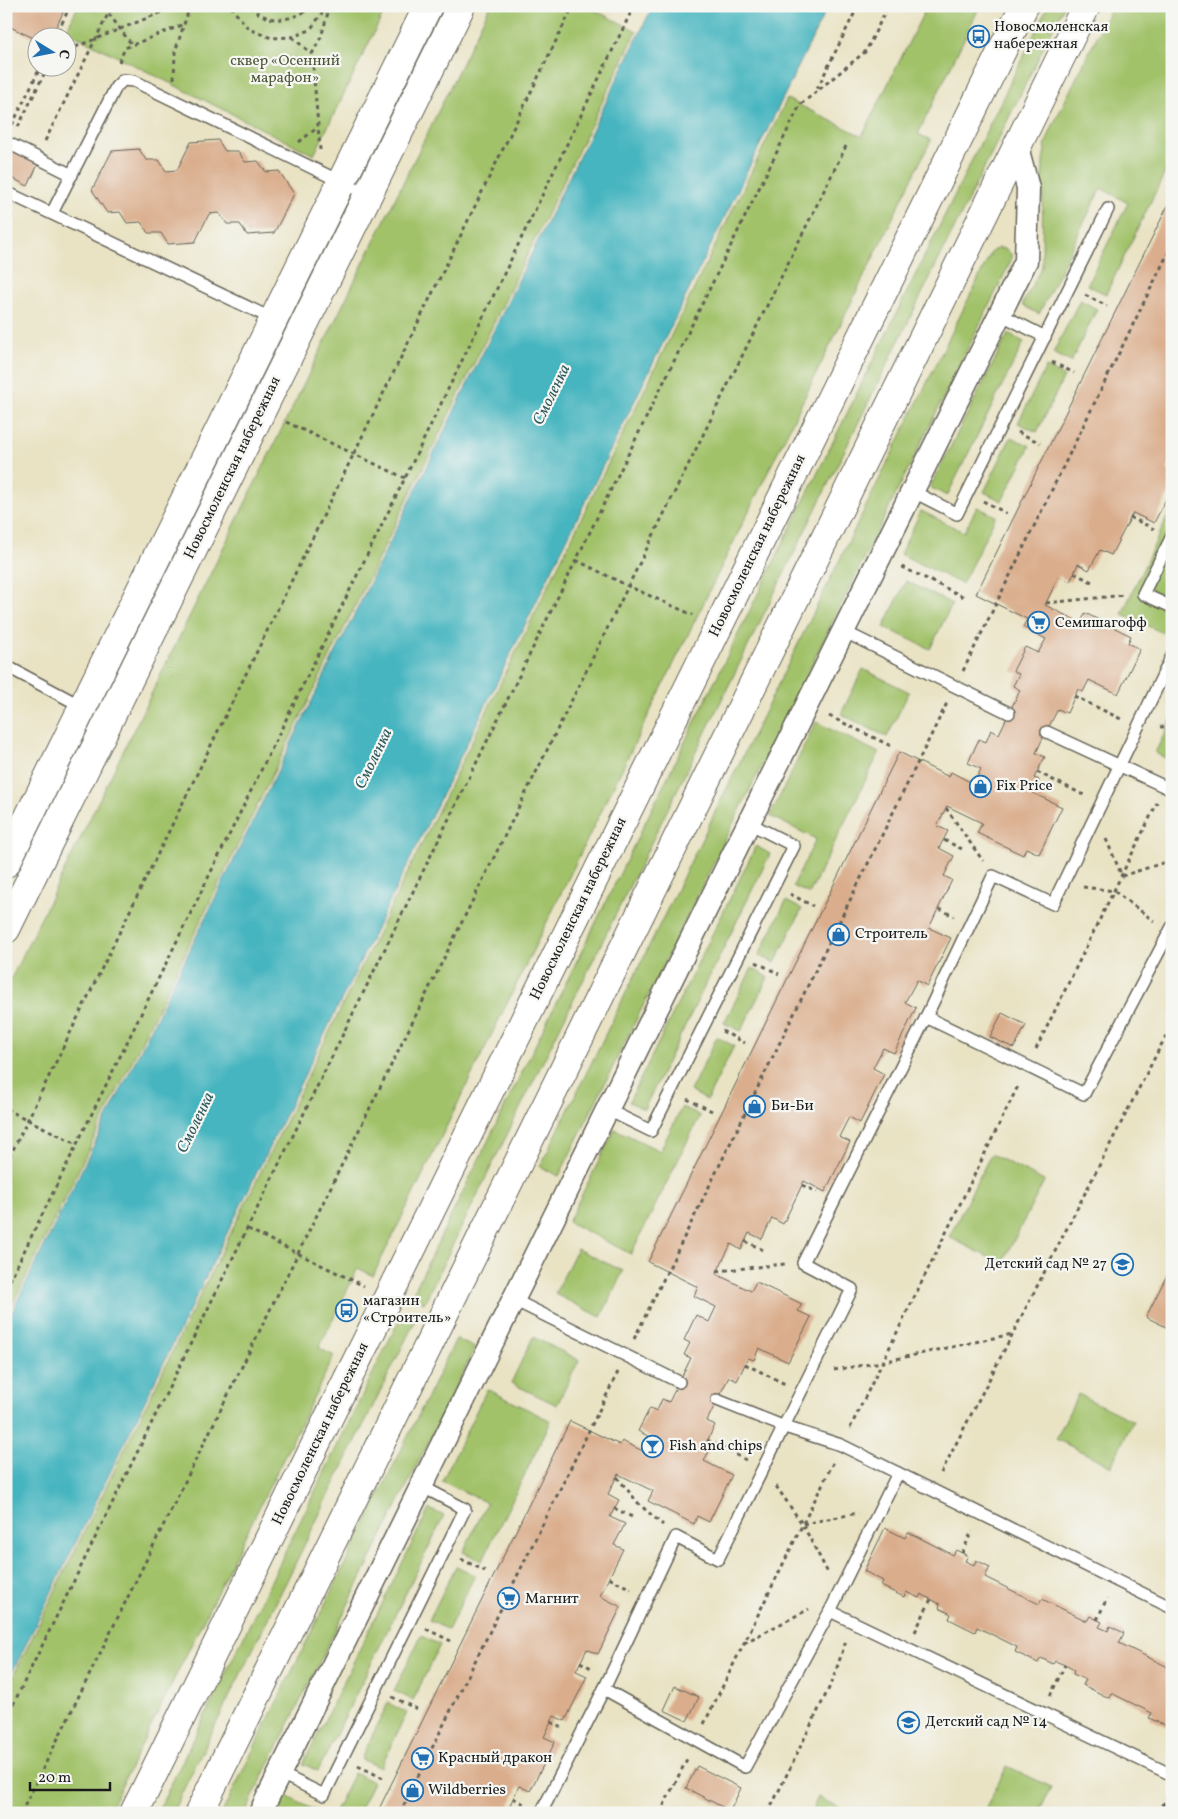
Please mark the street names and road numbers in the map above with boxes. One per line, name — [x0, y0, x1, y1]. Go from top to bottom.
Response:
street label: Новосмоленская набережная — [180, 373, 287, 563]
street label: Новосмоленская набережная — [705, 451, 812, 641]
street label: Новосмоленская набережная — [526, 814, 633, 1004]
street label: Новосмоленская набережная — [268, 1339, 375, 1529]

